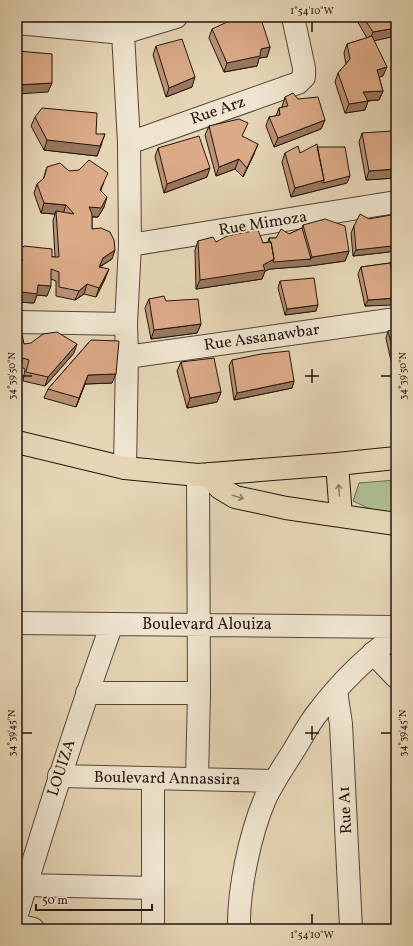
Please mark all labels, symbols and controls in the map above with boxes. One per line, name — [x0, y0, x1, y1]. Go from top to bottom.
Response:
text: 1°54'10"W — [290, 4, 334, 18]
street label: Rue Arz — [188, 91, 248, 131]
street label: Rue Mimoza — [217, 206, 309, 242]
street label: Rue Assanawbar — [203, 319, 322, 357]
text: 34°39'50"N — [5, 352, 19, 400]
text: 34°39'50"N — [396, 352, 410, 400]
one-way arrow — [335, 484, 343, 497]
one-way arrow — [231, 494, 244, 501]
street label: Boulevard Alouiza — [142, 614, 272, 636]
text: 34°39'45"N — [5, 709, 19, 756]
text: 34°39'45"N — [396, 709, 410, 756]
street label: LOUIZA — [43, 737, 81, 799]
street label: Boulevard Annassira — [94, 767, 241, 791]
street label: Rue A1 — [334, 785, 358, 835]
scale bar — [36, 886, 152, 912]
text: 50 m — [42, 893, 68, 909]
text: 1°54'10"W — [290, 928, 334, 942]

